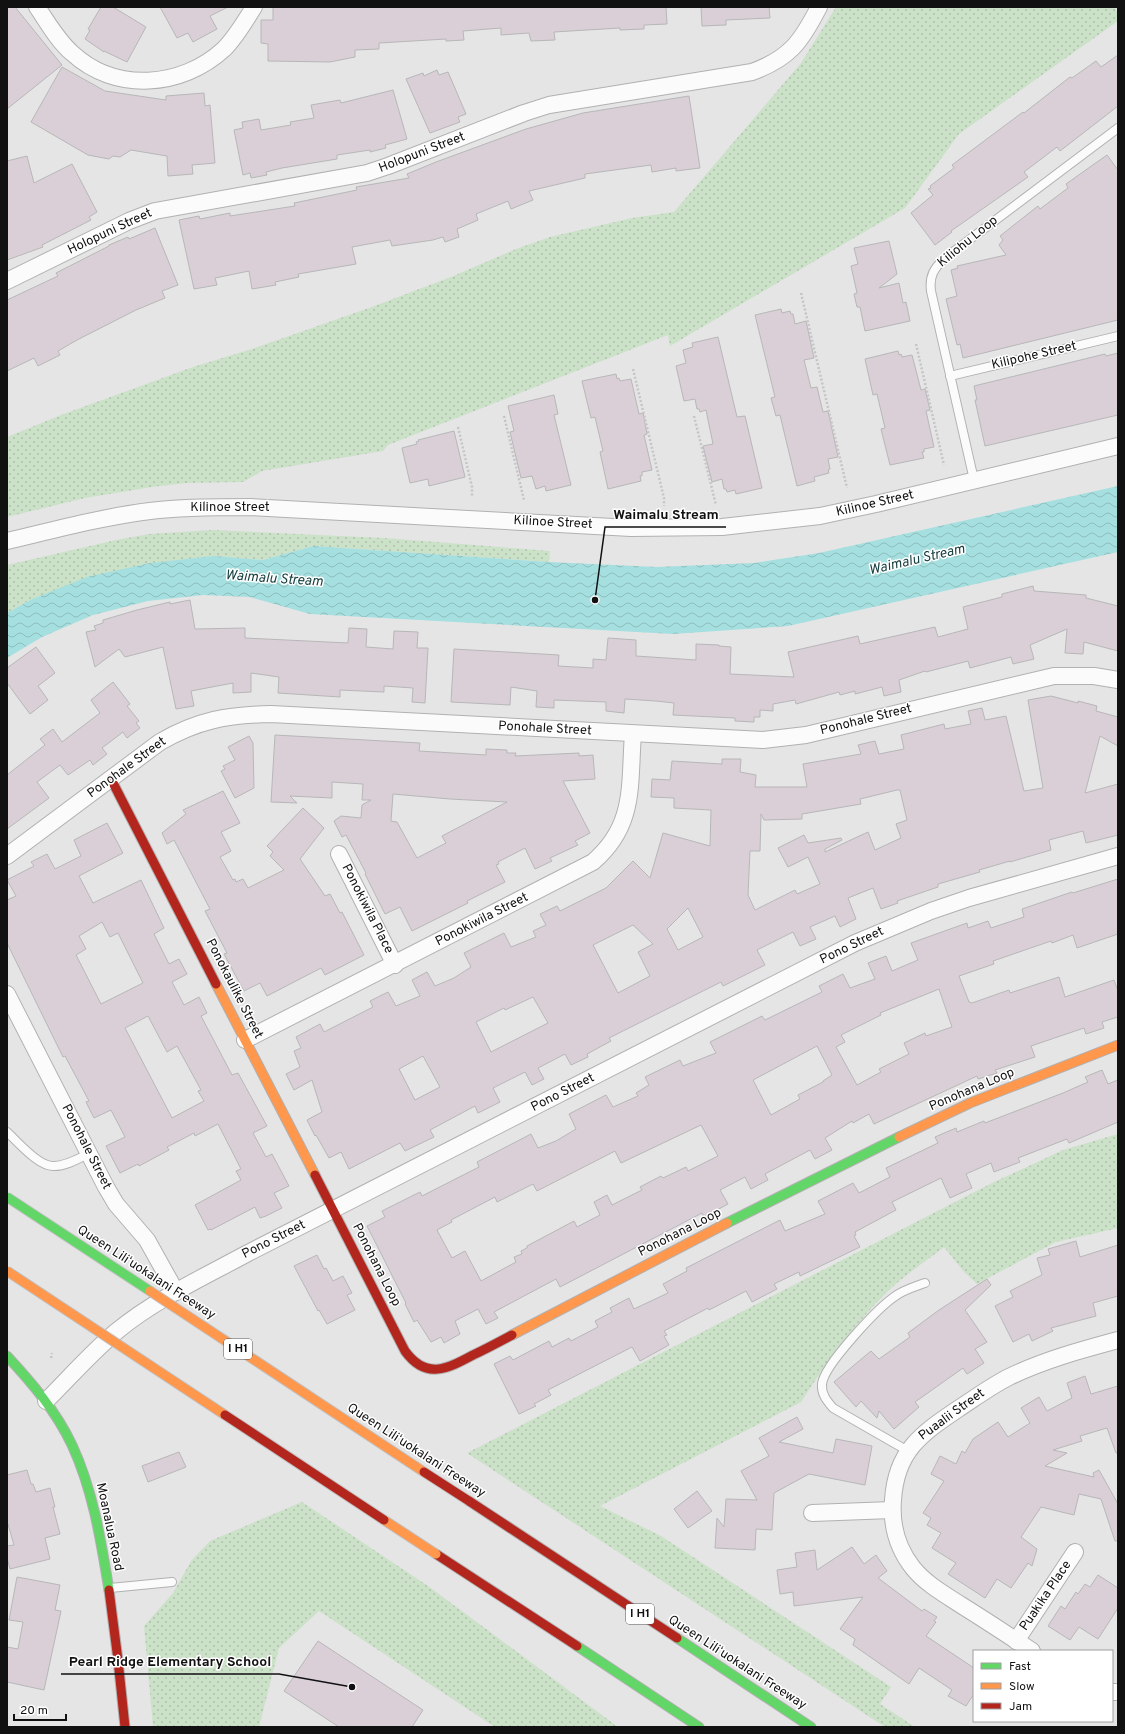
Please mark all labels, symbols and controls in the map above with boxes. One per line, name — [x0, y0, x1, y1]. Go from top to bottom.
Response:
street label: Holopuni Street — [377, 129, 468, 177]
street label: Holopuni Street — [65, 205, 155, 259]
street label: Kiliohu Loop — [935, 213, 1001, 271]
street label: Kilipohe Street — [990, 338, 1078, 374]
street label: Kilinoe Street — [835, 487, 916, 521]
street label: Kilinoe Street — [190, 500, 270, 516]
callout: Waimalu Stream — [605, 501, 726, 527]
text: Waimalu Stream — [613, 507, 719, 524]
street label: Kilinoe Street — [513, 513, 593, 533]
water label: Waimalu Stream — [867, 541, 967, 579]
water label: Waimalu Stream — [225, 567, 324, 591]
street label: Ponohale Street — [819, 701, 913, 739]
street label: Ponohale Street — [498, 719, 592, 739]
street label: Ponohale Street — [84, 734, 170, 802]
street label: Ponokiwila Place — [338, 861, 396, 957]
street label: Ponokiwila Street — [433, 890, 531, 950]
street label: Pono Street — [817, 924, 887, 968]
street label: Ponokaulike Street — [202, 936, 266, 1042]
street label: Ponohana Loop — [927, 1065, 1017, 1115]
street label: Pono Street — [529, 1070, 597, 1116]
street label: Ponohale Street — [58, 1102, 114, 1192]
street label: Ponohana Loop — [636, 1205, 724, 1261]
street label: Pono Street — [240, 1217, 308, 1263]
street label: Ponohana Loop — [348, 1221, 404, 1309]
street label: Queen Liliʻuokalani Freeway — [74, 1222, 218, 1324]
road number: I H1 — [224, 1339, 252, 1359]
street label: Puaalii Street — [916, 1386, 988, 1444]
street label: Queen Liliʻuokalani Freeway — [344, 1400, 488, 1502]
street label: Moanalua Road — [92, 1481, 126, 1573]
street label: Puakika Place — [1017, 1558, 1075, 1634]
road number: I H1 — [626, 1604, 654, 1624]
street label: Queen Liliʻuokalani Freeway — [665, 1612, 809, 1714]
callout: Pearl Ridge Elementary School — [61, 1648, 279, 1674]
legend — [973, 1650, 1113, 1722]
text: Pearl Ridge Elementary School — [69, 1654, 271, 1671]
text: Fast — [1009, 1659, 1031, 1675]
text: Slow — [1009, 1679, 1035, 1695]
scale bar — [14, 1696, 66, 1722]
text: Jam — [1009, 1699, 1032, 1715]
text: 20 m — [20, 1703, 48, 1719]

